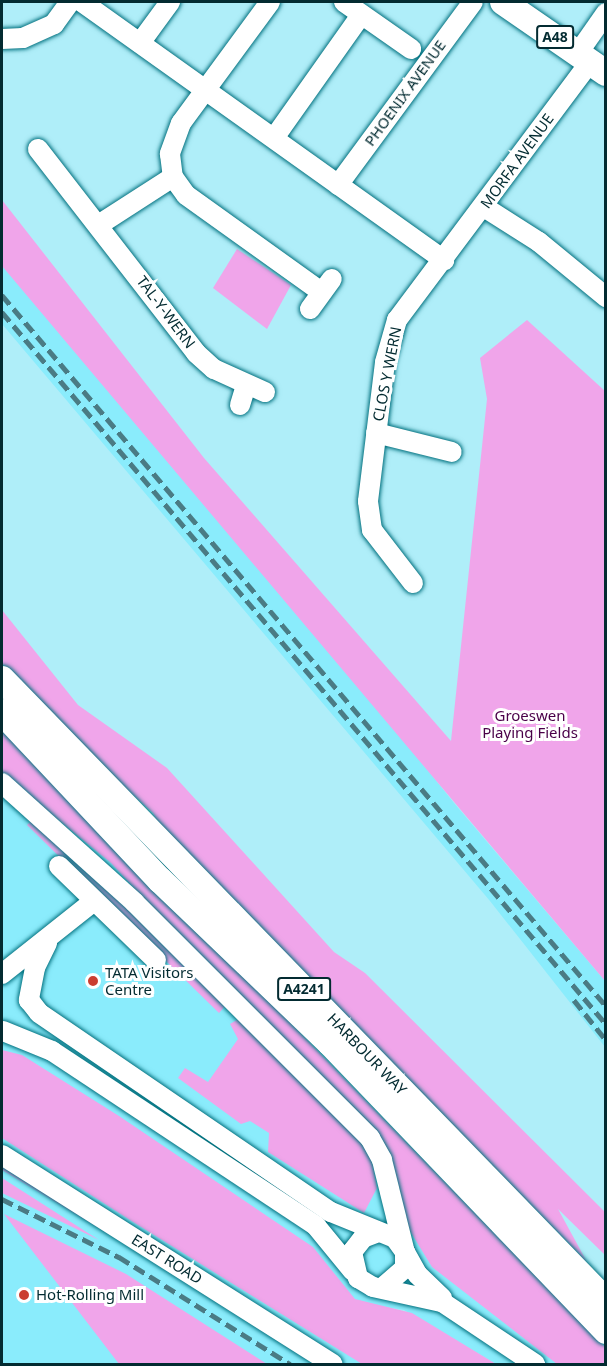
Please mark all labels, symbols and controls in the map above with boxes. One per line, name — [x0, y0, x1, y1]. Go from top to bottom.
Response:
road number: A48 — [536, 26, 574, 48]
street label: PHOENIX AVENUE — [361, 37, 449, 149]
street label: MORFA AVENUE — [477, 110, 557, 212]
street label: TAL-Y-WERN — [133, 272, 199, 352]
street label: CLOS Y WERN — [369, 325, 405, 423]
park label: Groeswen Playing Fields — [482, 706, 578, 741]
place label: TATA Visitors Centre — [105, 963, 193, 998]
marker: TATA Visitors Centre — [86, 974, 100, 988]
road number: A4241 — [277, 978, 331, 1000]
street label: HARBOUR WAY — [324, 1010, 410, 1098]
street label: EAST ROAD — [128, 1230, 206, 1288]
place label: Hot-Rolling Mill — [36, 1286, 144, 1304]
marker: Hot-Rolling Mill — [17, 1288, 31, 1302]

